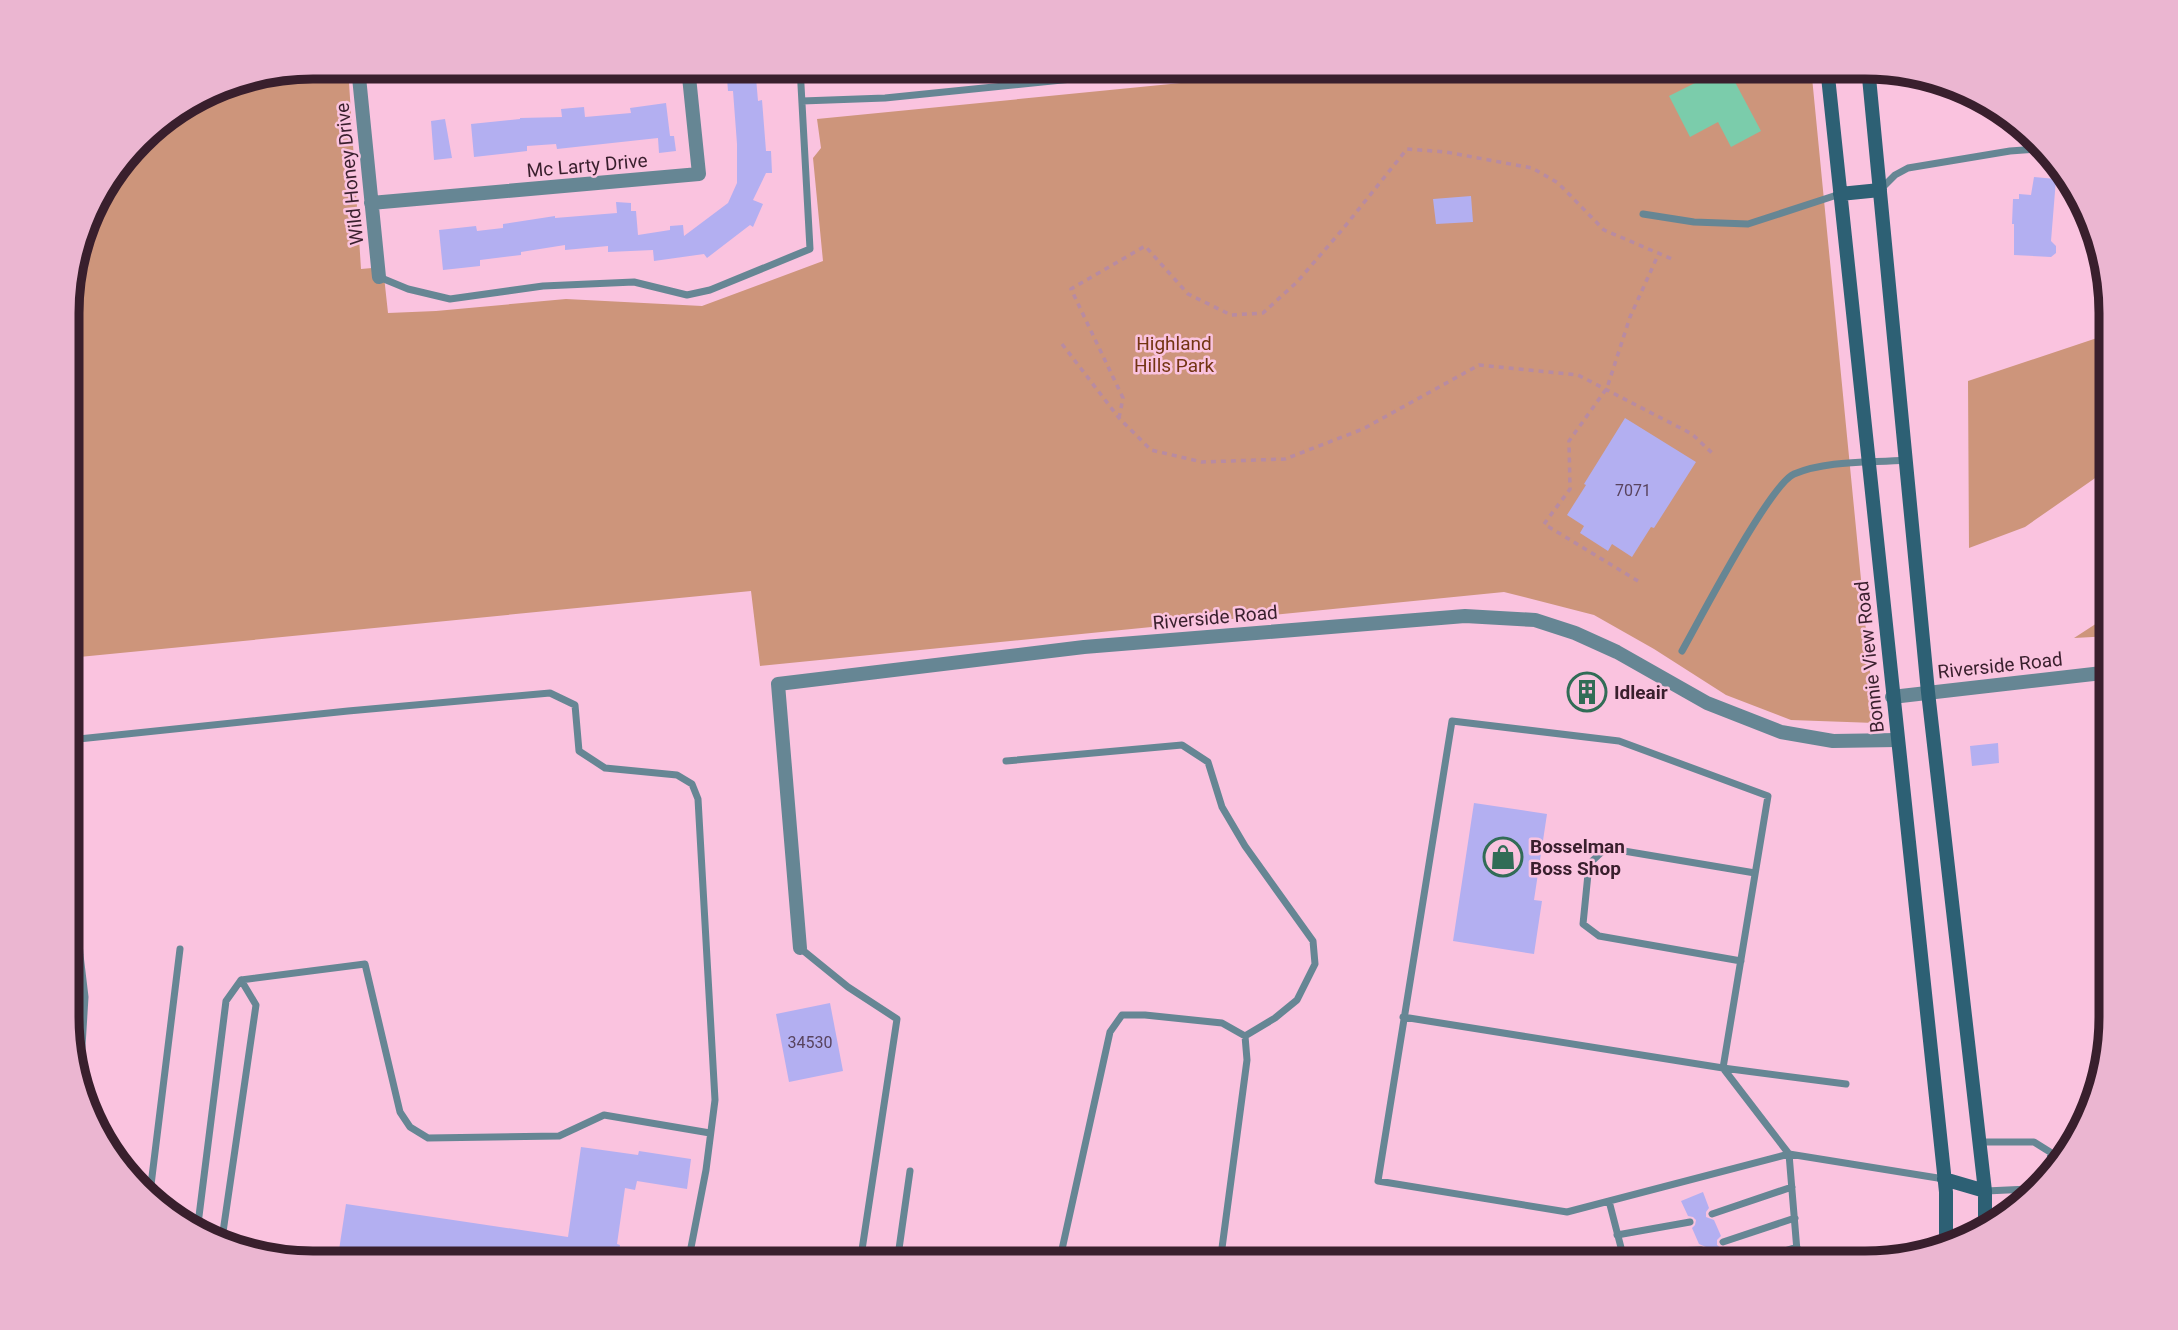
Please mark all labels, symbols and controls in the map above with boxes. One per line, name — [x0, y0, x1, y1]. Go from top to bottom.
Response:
street label: Wild Honey Drive — [331, 102, 368, 246]
street label: Mc Larty Drive — [526, 149, 648, 182]
park label: Highland Hills Park — [1134, 332, 1214, 377]
house number: 7071 — [1615, 481, 1651, 500]
street label: Bonnie View Road — [1850, 580, 1889, 734]
street label: Riverside Road — [1152, 601, 1279, 634]
street label: Riverside Road — [1936, 648, 2064, 683]
building icon: Idleair — [1566, 671, 1608, 713]
place label: Idleair — [1614, 681, 1668, 704]
place label: Bosselman Boss Shop — [1530, 835, 1625, 880]
shop icon: Bosselman Boss Shop — [1482, 836, 1524, 878]
house number: 34530 — [788, 1033, 832, 1052]

